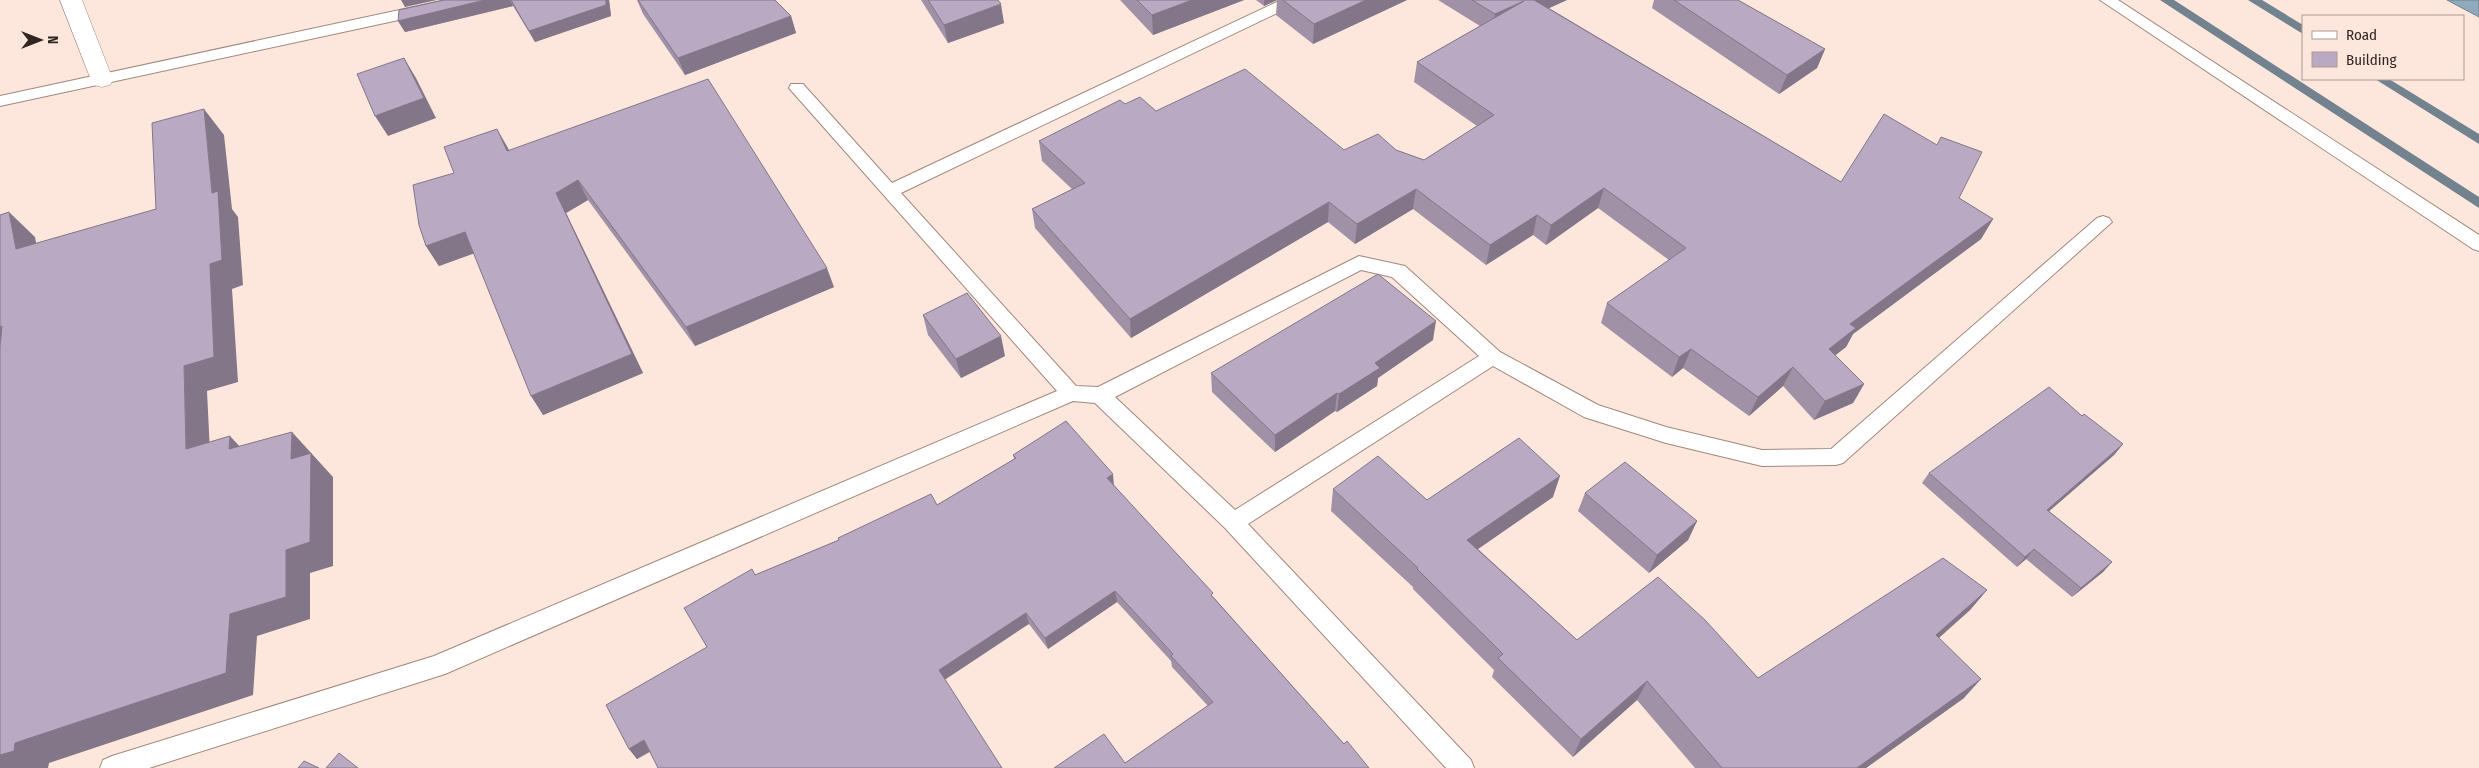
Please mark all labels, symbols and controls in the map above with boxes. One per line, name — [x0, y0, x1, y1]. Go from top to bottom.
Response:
north arrow — [15, 15, 65, 65]
legend — [2302, 15, 2464, 80]
text: Road — [2346, 26, 2377, 44]
text: N — [44, 36, 61, 44]
text: Building — [2346, 51, 2397, 69]

